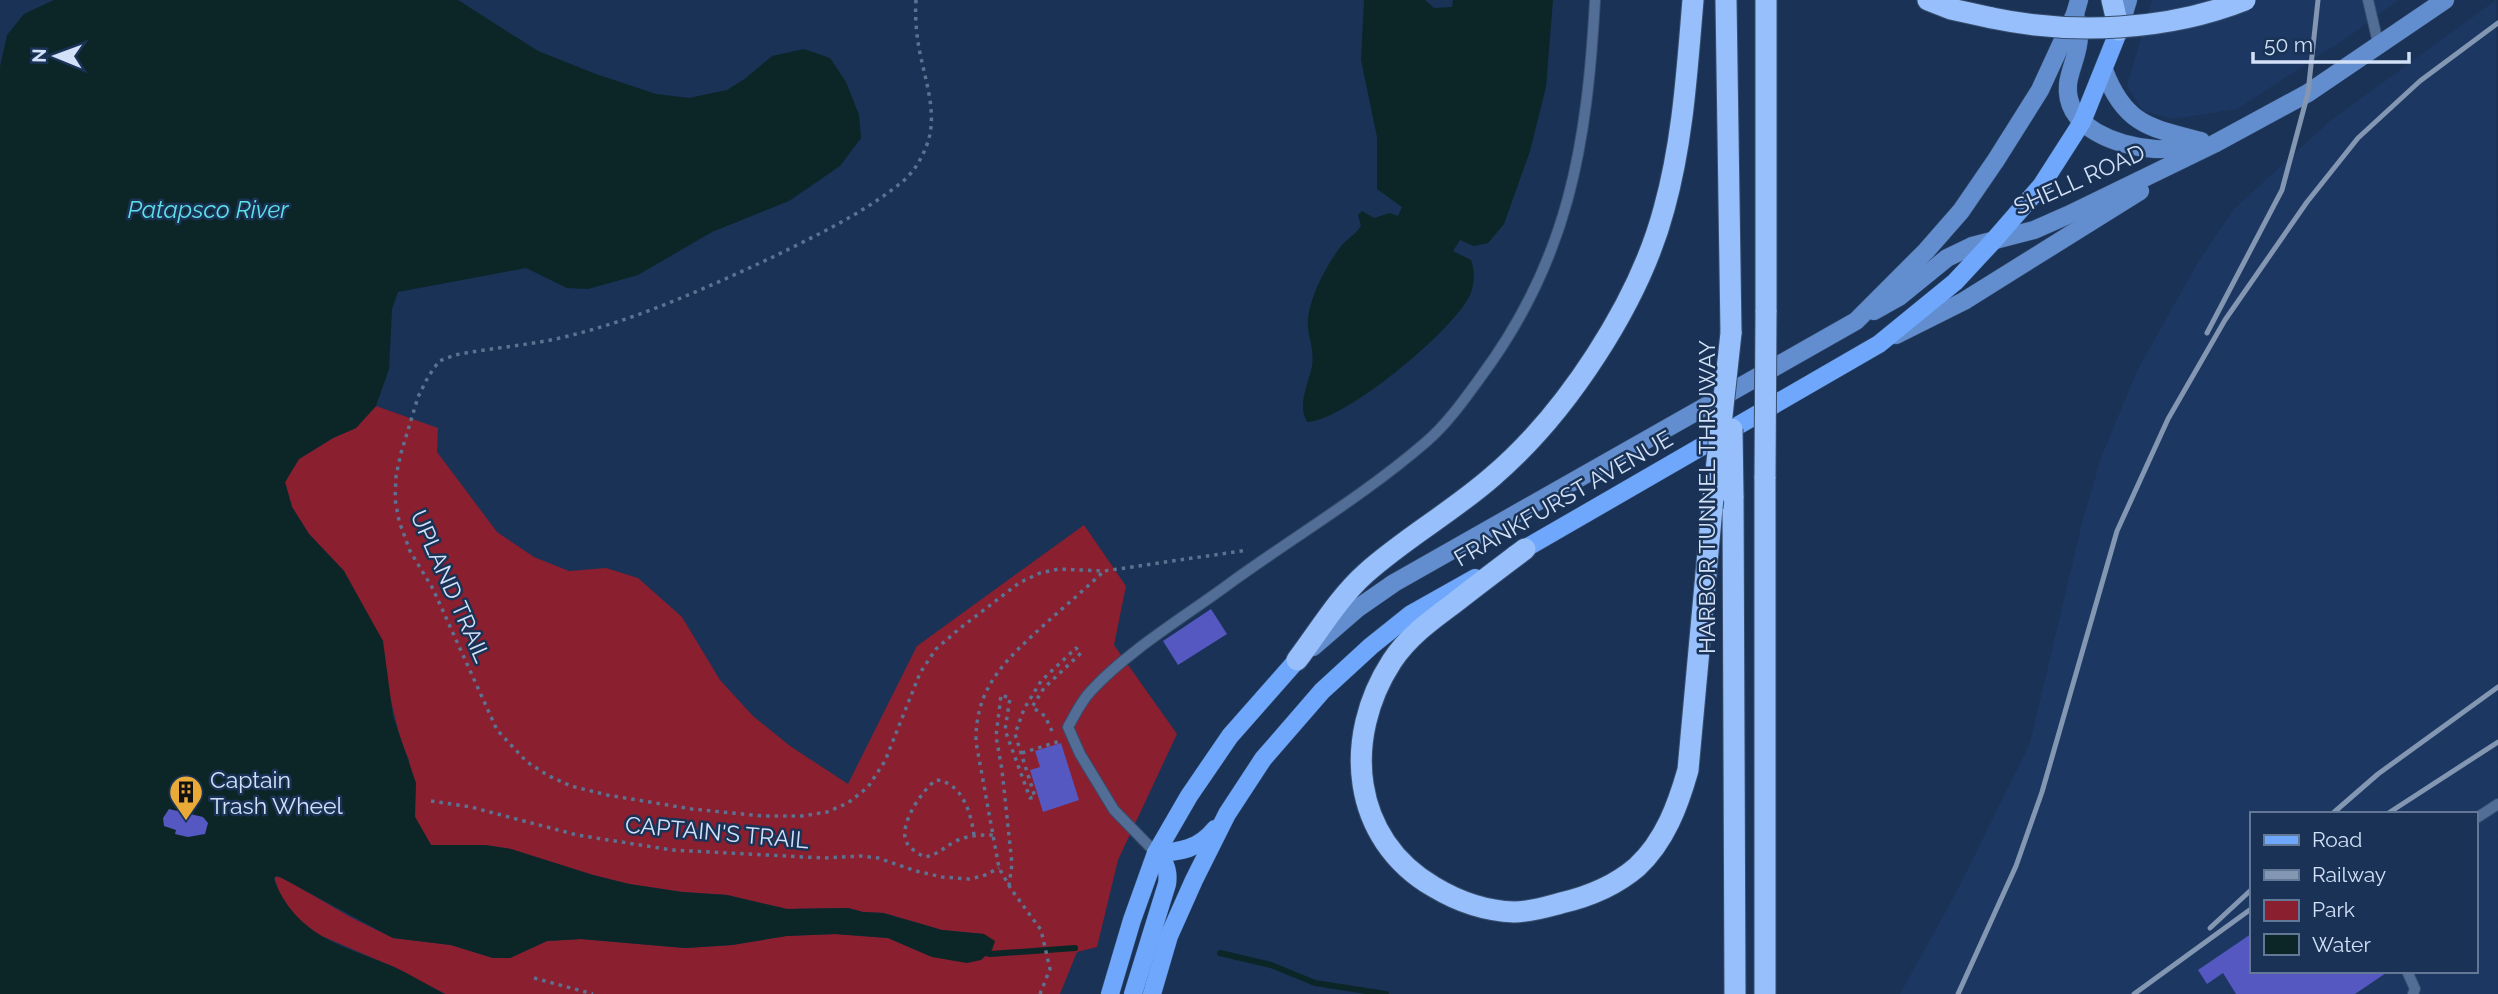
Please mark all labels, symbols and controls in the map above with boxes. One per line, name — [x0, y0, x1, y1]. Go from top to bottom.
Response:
north arrow — [21, 21, 91, 91]
scale bar — [2253, 21, 2409, 65]
text: 50 m — [2264, 32, 2313, 57]
text: N — [28, 48, 50, 63]
street label: SHELL ROAD — [2009, 138, 2149, 220]
water label: Patapsco River — [128, 195, 289, 224]
street label: HARBOR TUNNEL THRUWAY — [1693, 340, 1720, 654]
street label: FRANKFURST AVENUE — [1449, 424, 1677, 572]
street label: UPLAND TRAIL — [405, 506, 497, 667]
place label: Captain Trash Wheel — [210, 766, 344, 819]
building icon: Captain Trash Wheel — [167, 773, 205, 822]
street label: CAPTAIN'S TRAIL — [624, 811, 811, 854]
legend — [2250, 812, 2477, 973]
text: Road — [2312, 827, 2362, 852]
text: Railway — [2312, 862, 2386, 887]
text: Park — [2312, 897, 2355, 922]
text: Water — [2312, 932, 2371, 957]

